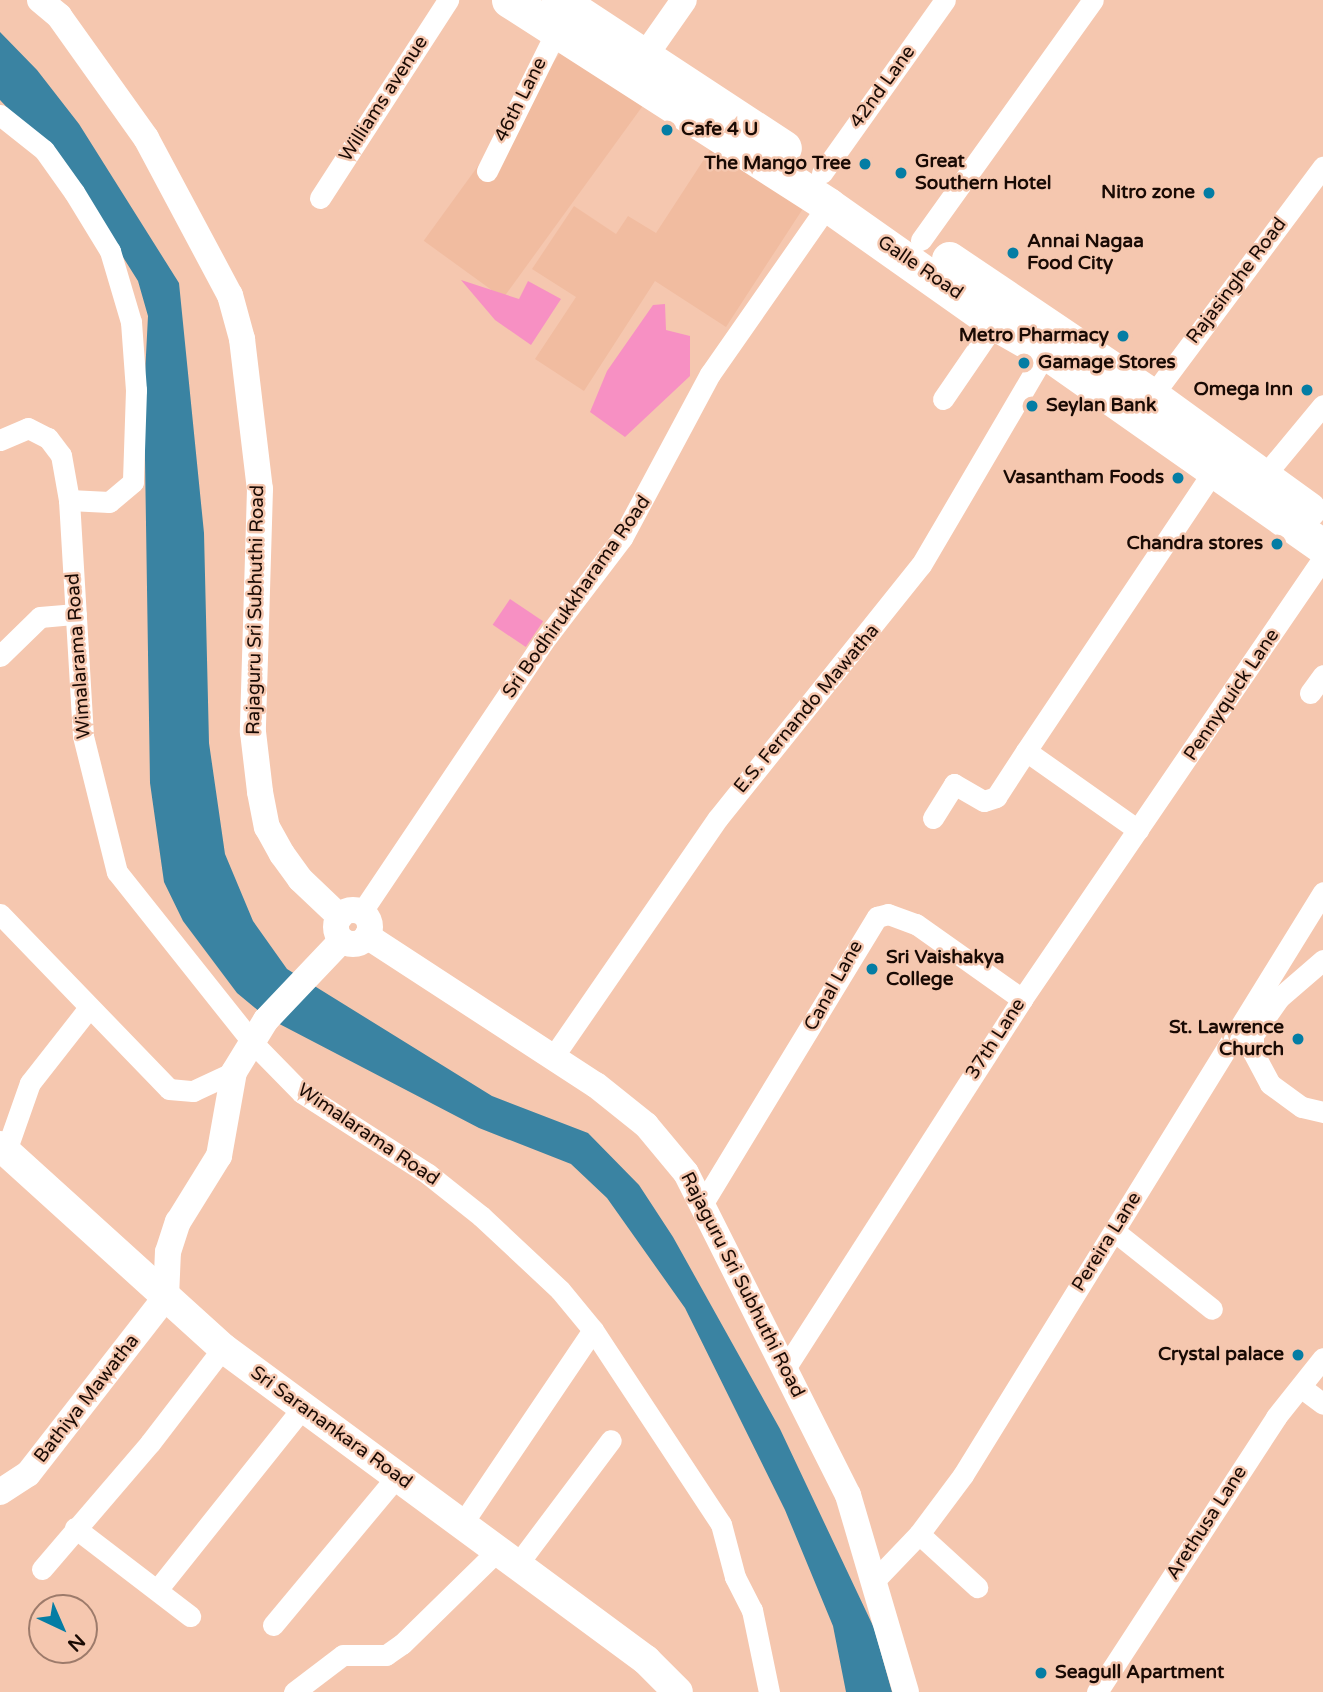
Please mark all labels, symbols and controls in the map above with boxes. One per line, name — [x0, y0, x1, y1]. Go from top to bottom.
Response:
street label: Williams avenue — [335, 32, 433, 166]
street label: 42nd Lane — [845, 41, 921, 133]
street label: 46th Lane — [490, 54, 552, 146]
place label: Cafe 4 U — [681, 119, 758, 141]
marker: Cafe 4 U — [659, 122, 675, 138]
place label: Great Southern Hotel — [915, 151, 1051, 195]
place label: The Mango Tree — [704, 153, 851, 175]
marker: The Mango Tree — [857, 156, 873, 172]
marker: Great Southern Hotel — [893, 165, 909, 181]
place label: Nitro zone — [1101, 182, 1195, 204]
marker: Nitro zone — [1201, 185, 1217, 201]
street label: Rajasinghe Road — [1182, 213, 1292, 349]
street label: Galle Road — [873, 231, 967, 305]
place label: Annai Nagaa Food City — [1027, 231, 1144, 275]
marker: Annai Nagaa Food City — [1005, 245, 1021, 261]
place label: Metro Pharmacy — [959, 325, 1109, 347]
marker: Metro Pharmacy — [1115, 328, 1131, 344]
place label: Gamage Stores — [1038, 352, 1176, 374]
marker: Gamage Stores — [1016, 355, 1032, 371]
place label: Omega Inn — [1194, 379, 1293, 401]
marker: Omega Inn — [1299, 382, 1315, 398]
place label: Seylan Bank — [1046, 395, 1156, 417]
marker: Seylan Bank — [1024, 398, 1040, 414]
place label: Vasantham Foods — [1003, 467, 1164, 489]
marker: Vasantham Foods — [1170, 470, 1186, 486]
street label: Rajaguru Sri Subhuthi Road — [242, 485, 270, 735]
street label: Sri Bodhirukkharama Road — [498, 491, 656, 703]
place label: Chandra stores — [1127, 533, 1263, 555]
marker: Chandra stores — [1269, 536, 1285, 552]
street label: Wimalarama Road — [62, 572, 96, 740]
street label: E.S. Fernando Mawatha — [730, 620, 884, 798]
street label: Pennyquick Lane — [1180, 625, 1284, 765]
street label: Canal Lane — [800, 937, 868, 1035]
place label: Sri Vaishakya College — [886, 947, 1005, 991]
marker: Sri Vaishakya College — [864, 961, 880, 977]
street label: 37th Lane — [962, 994, 1030, 1084]
place label: St. Lawrence Church — [1169, 1017, 1284, 1061]
marker: St. Lawrence Church — [1290, 1031, 1306, 1047]
street label: Wimalarama Road — [293, 1079, 443, 1191]
street label: Rajaguru Sri Subhuthi Road — [675, 1168, 809, 1402]
street label: Pereira Lane — [1068, 1188, 1146, 1296]
street label: Bathiya Mawatha — [30, 1330, 144, 1468]
place label: Crystal palace — [1158, 1344, 1284, 1366]
marker: Crystal palace — [1290, 1347, 1306, 1363]
street label: Sri Saranankara Road — [246, 1362, 416, 1494]
street label: Arethusa Lane — [1162, 1462, 1252, 1584]
north arrow — [28, 1594, 98, 1664]
text: N — [63, 1629, 89, 1656]
place label: Seagull Apartment — [1055, 1662, 1224, 1684]
marker: Seagull Apartment — [1033, 1665, 1049, 1681]

